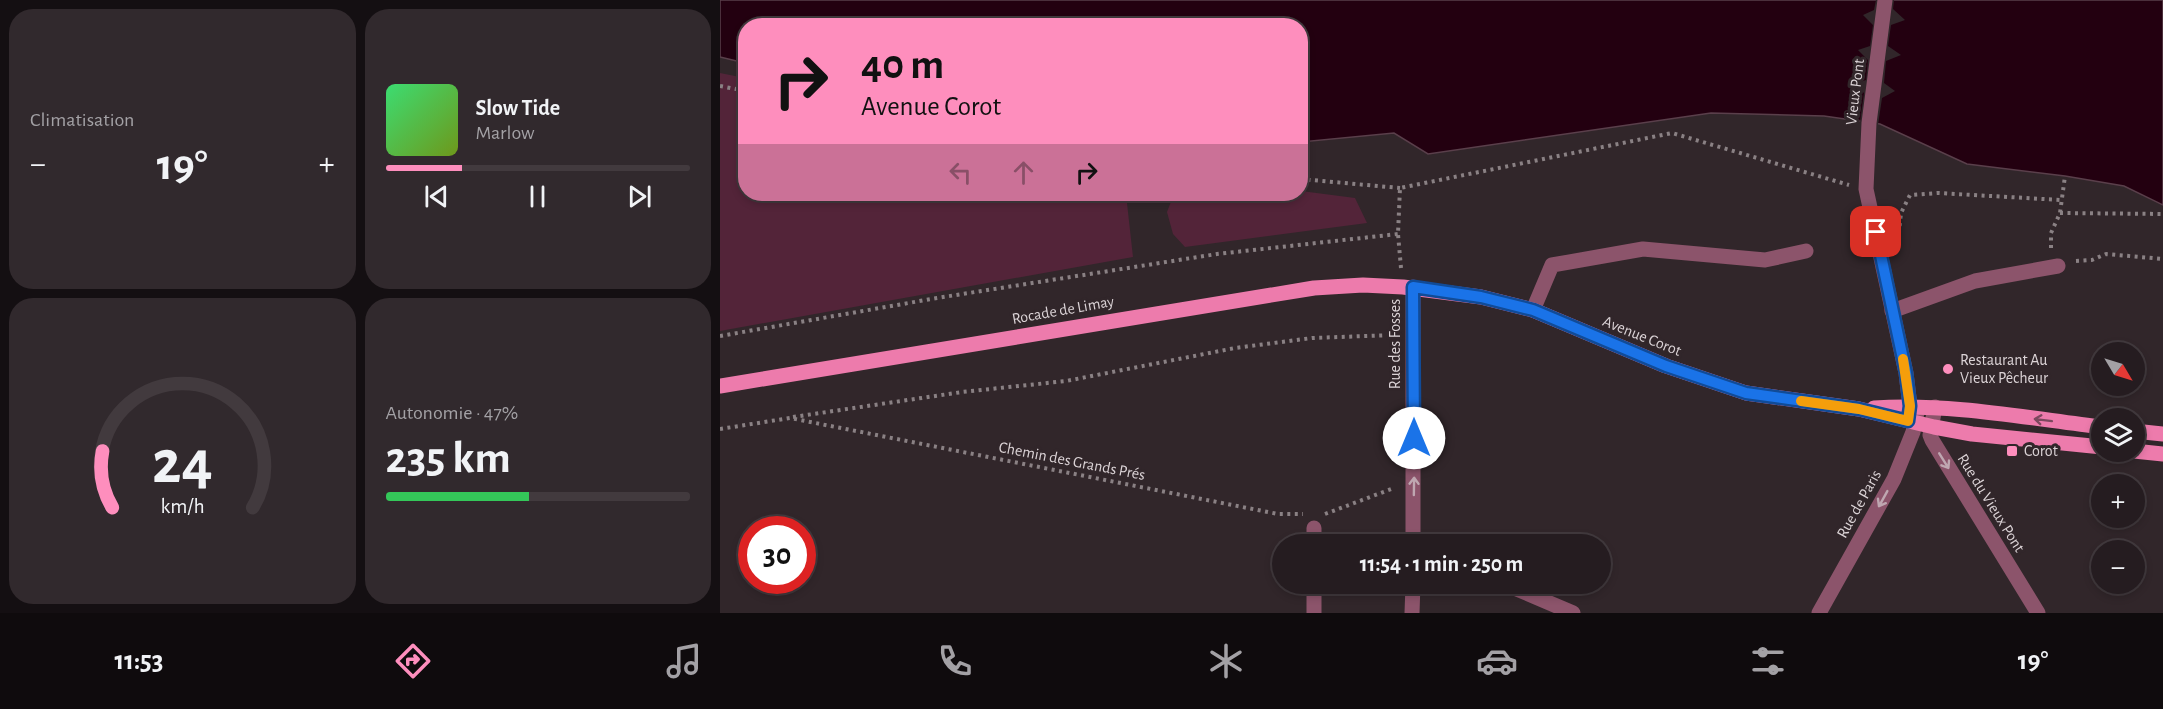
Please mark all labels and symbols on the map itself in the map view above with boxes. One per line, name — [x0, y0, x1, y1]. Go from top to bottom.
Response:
street label: Vieux Pont — [1843, 58, 1867, 126]
pin — [1850, 206, 1901, 257]
street label: Rocade de Limay — [1011, 293, 1116, 328]
street label: Rue des Fosses — [1387, 299, 1403, 389]
street label: Avenue Corot — [1600, 313, 1684, 359]
north arrow — [2091, 342, 2145, 396]
place label: Restaurant Au Vieux Pêcheur — [1960, 352, 2049, 386]
marker: Restaurant Au Vieux Pêcheur — [1941, 362, 1955, 376]
position arrow — [1382, 406, 1446, 470]
one-way arrow — [2034, 414, 2054, 425]
street label: Chemin des Grands Prés — [997, 439, 1147, 483]
place label: Corot — [2024, 443, 2058, 459]
marker: Corot — [2005, 444, 2019, 458]
street label: Rue du Vieux Pont — [1954, 451, 2028, 555]
one-way arrow — [1939, 452, 1951, 469]
street label: Rue de Paris — [1834, 467, 1884, 541]
one-way arrow — [1408, 477, 1420, 497]
one-way arrow — [1876, 491, 1888, 508]
speed limit sign: 30 — [738, 516, 816, 594]

